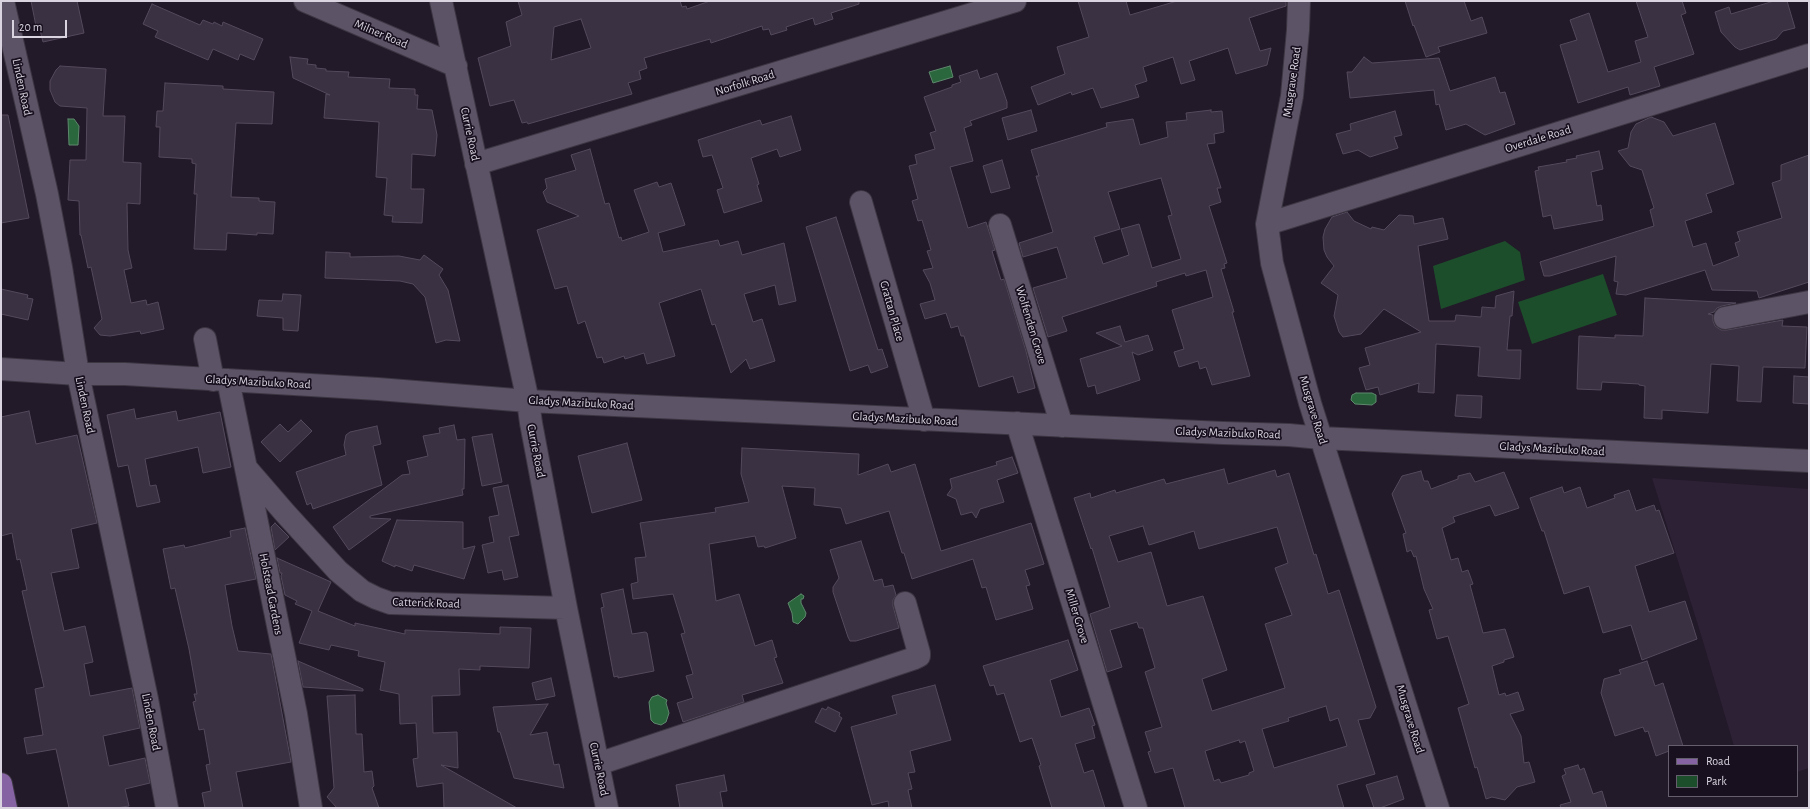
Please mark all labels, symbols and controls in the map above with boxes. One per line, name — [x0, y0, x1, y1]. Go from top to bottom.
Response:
scale bar — [14, 12, 69, 38]
street label: Milner Road — [352, 16, 410, 52]
text: 20 m — [19, 21, 42, 33]
street label: Musgrave Road — [1280, 46, 1304, 118]
street label: Linden Road — [9, 57, 35, 117]
street label: Norfolk Road — [714, 67, 776, 99]
street label: Currie Road — [457, 106, 483, 162]
street label: Overdale Road — [1503, 122, 1573, 156]
street label: Grattan Place — [876, 279, 908, 343]
street label: Wolfenden Grove — [1012, 284, 1050, 366]
street label: Gladys Mazibuko Road — [205, 372, 311, 392]
street label: Musgrave Road — [1296, 374, 1330, 446]
street label: Linden Road — [72, 375, 98, 435]
street label: Gladys Mazibuko Road — [528, 393, 634, 413]
street label: Gladys Mazibuko Road — [852, 409, 958, 429]
street label: Currie Road — [524, 423, 548, 479]
street label: Gladys Mazibuko Road — [1175, 424, 1281, 442]
street label: Gladys Mazibuko Road — [1499, 439, 1605, 459]
street label: Holstead Gardens — [256, 552, 286, 636]
street label: Miller Grove — [1062, 587, 1092, 645]
street label: Catterick Road — [392, 595, 460, 611]
street label: Musgrave Road — [1393, 683, 1427, 755]
street label: Linden Road — [138, 692, 164, 752]
street label: Currie Road — [586, 741, 612, 797]
legend — [1668, 745, 1798, 797]
text: Road — [1706, 755, 1730, 767]
text: Park — [1706, 775, 1727, 787]

